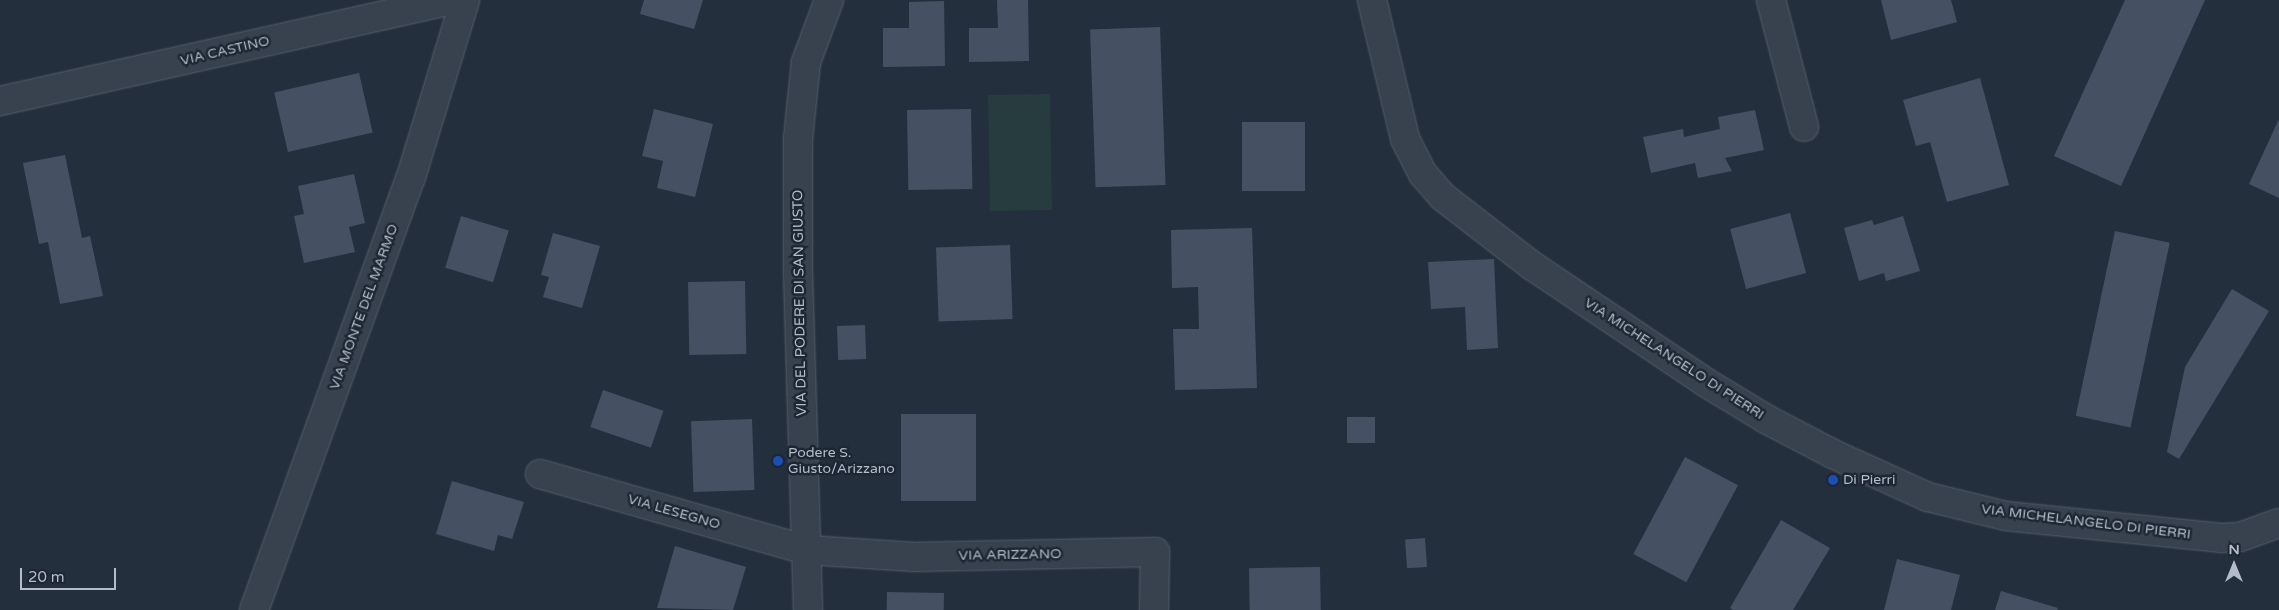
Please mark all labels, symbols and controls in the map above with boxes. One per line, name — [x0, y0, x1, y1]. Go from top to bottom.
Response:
street label: VIA CASTINO — [179, 33, 271, 69]
street label: VIA DEL PODERE DI SAN GIUSTO — [790, 190, 810, 416]
street label: VIA MONTE DEL MARMO — [326, 222, 402, 392]
street label: VIA MICHELANGELO DI PIERRI — [1581, 294, 1767, 424]
place label: Podere S. Giusto/Arizzano — [788, 445, 895, 478]
marker: Podere S. Giusto/Arizzano — [772, 455, 784, 467]
place label: Di Pierri — [1843, 472, 1895, 488]
marker: Di Pierri — [1827, 474, 1839, 486]
street label: VIA LESEGNO — [626, 491, 722, 533]
street label: VIA MICHELANGELO DI PIERRI — [1980, 501, 2192, 543]
north arrow — [2209, 540, 2259, 590]
text: N — [2228, 541, 2240, 558]
street label: VIA ARIZZANO — [958, 546, 1062, 564]
scale bar — [22, 558, 119, 590]
text: 20 m — [28, 568, 65, 586]

